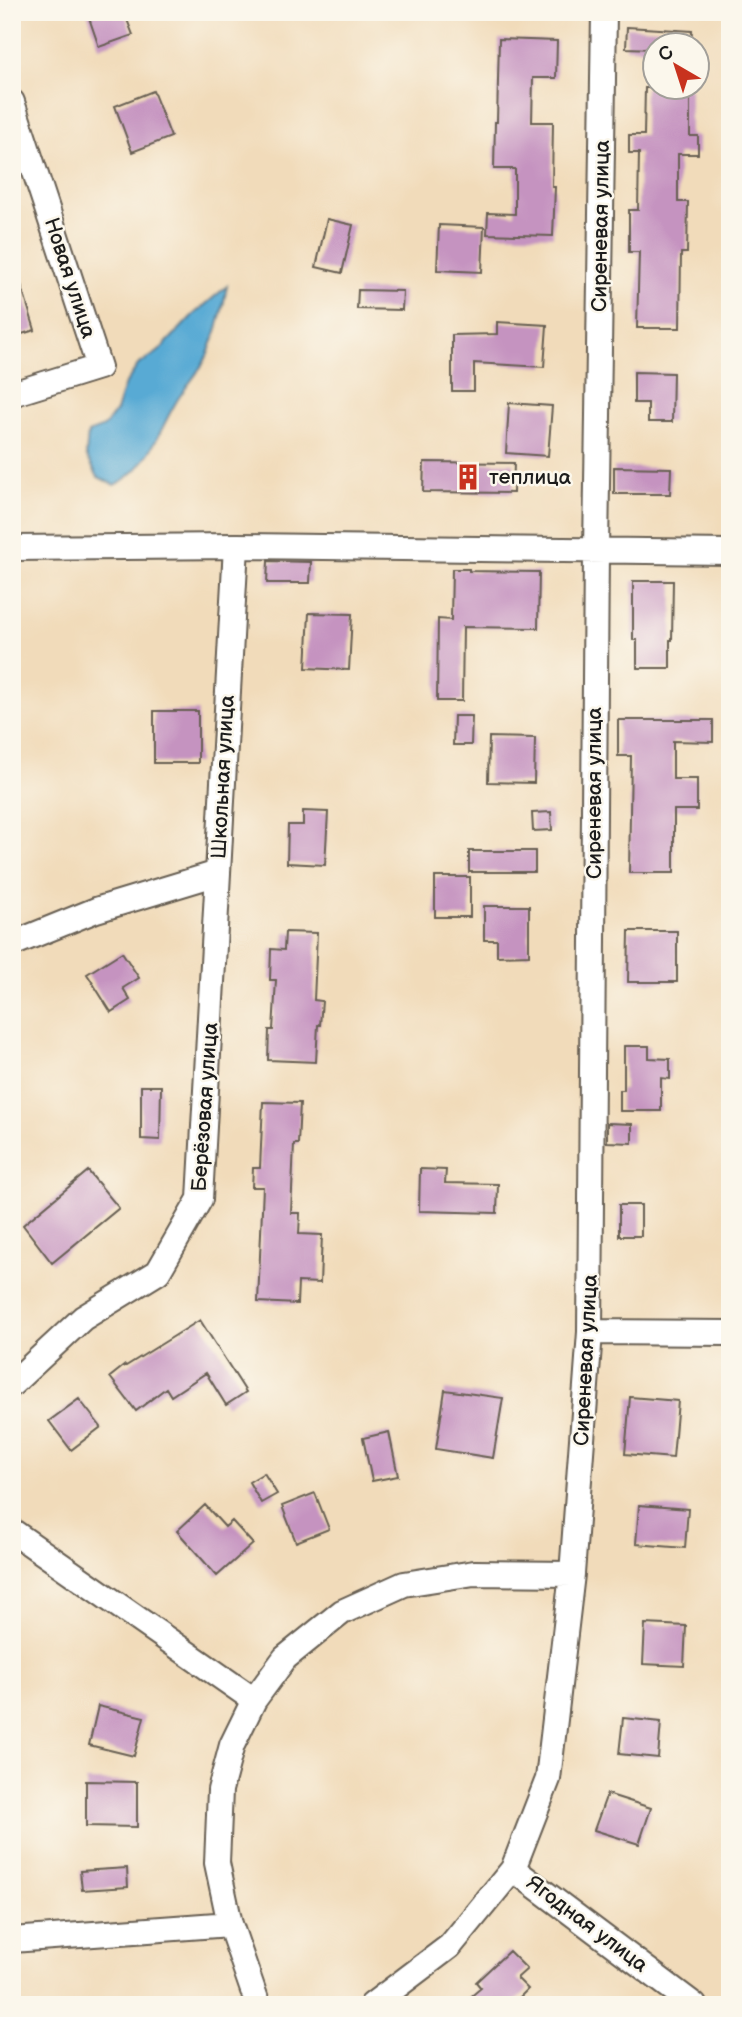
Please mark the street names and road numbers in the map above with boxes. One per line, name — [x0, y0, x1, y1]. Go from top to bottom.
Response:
street label: Сиреневая улица — [587, 139, 615, 312]
street label: Новая улица — [39, 215, 101, 342]
street label: Школьная улица — [206, 694, 240, 860]
street label: Сиреневая улица — [582, 706, 607, 879]
street label: Берёзовая улица — [187, 1021, 223, 1192]
street label: Сиреневая улица — [569, 1273, 603, 1446]
street label: Ягодная улица — [521, 1870, 653, 1978]

